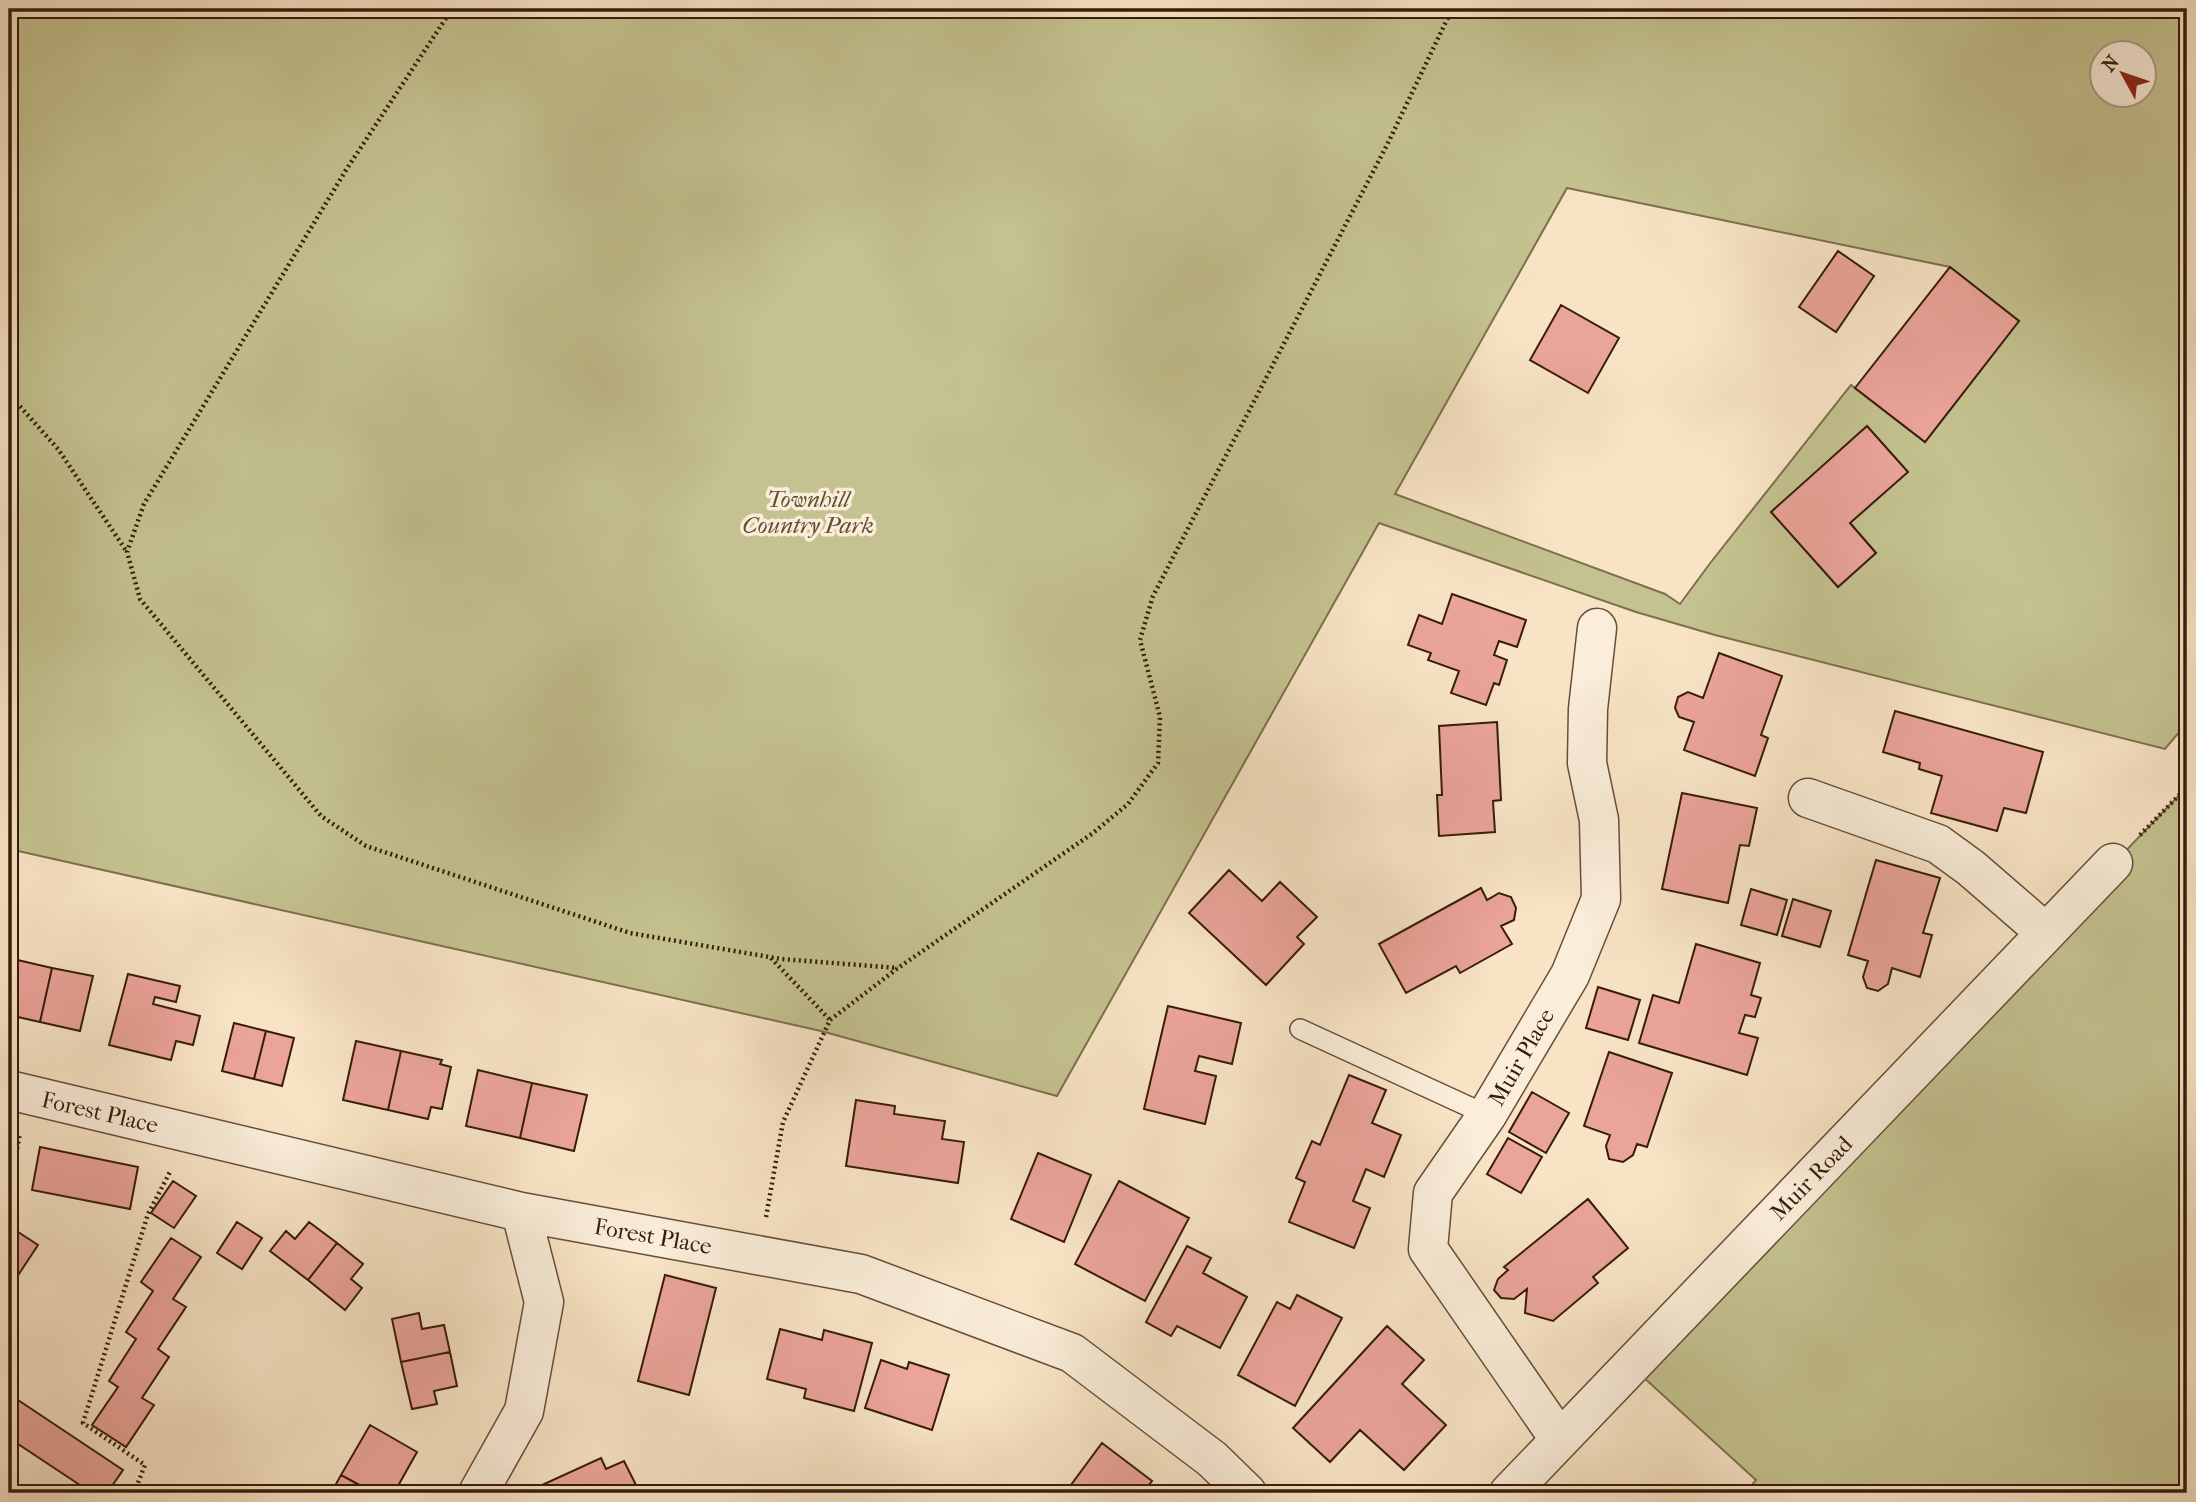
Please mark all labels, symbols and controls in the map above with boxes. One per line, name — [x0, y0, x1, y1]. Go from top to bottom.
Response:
north arrow — [2088, 38, 2158, 108]
text: N — [2098, 51, 2124, 76]
park label: Townhill Country Park — [742, 486, 874, 539]
street label: Muir Place — [1483, 1004, 1560, 1111]
street label: Forest Place — [39, 1086, 161, 1139]
street label: Muir Road — [1765, 1130, 1858, 1226]
street label: Forest Place — [592, 1213, 714, 1260]

